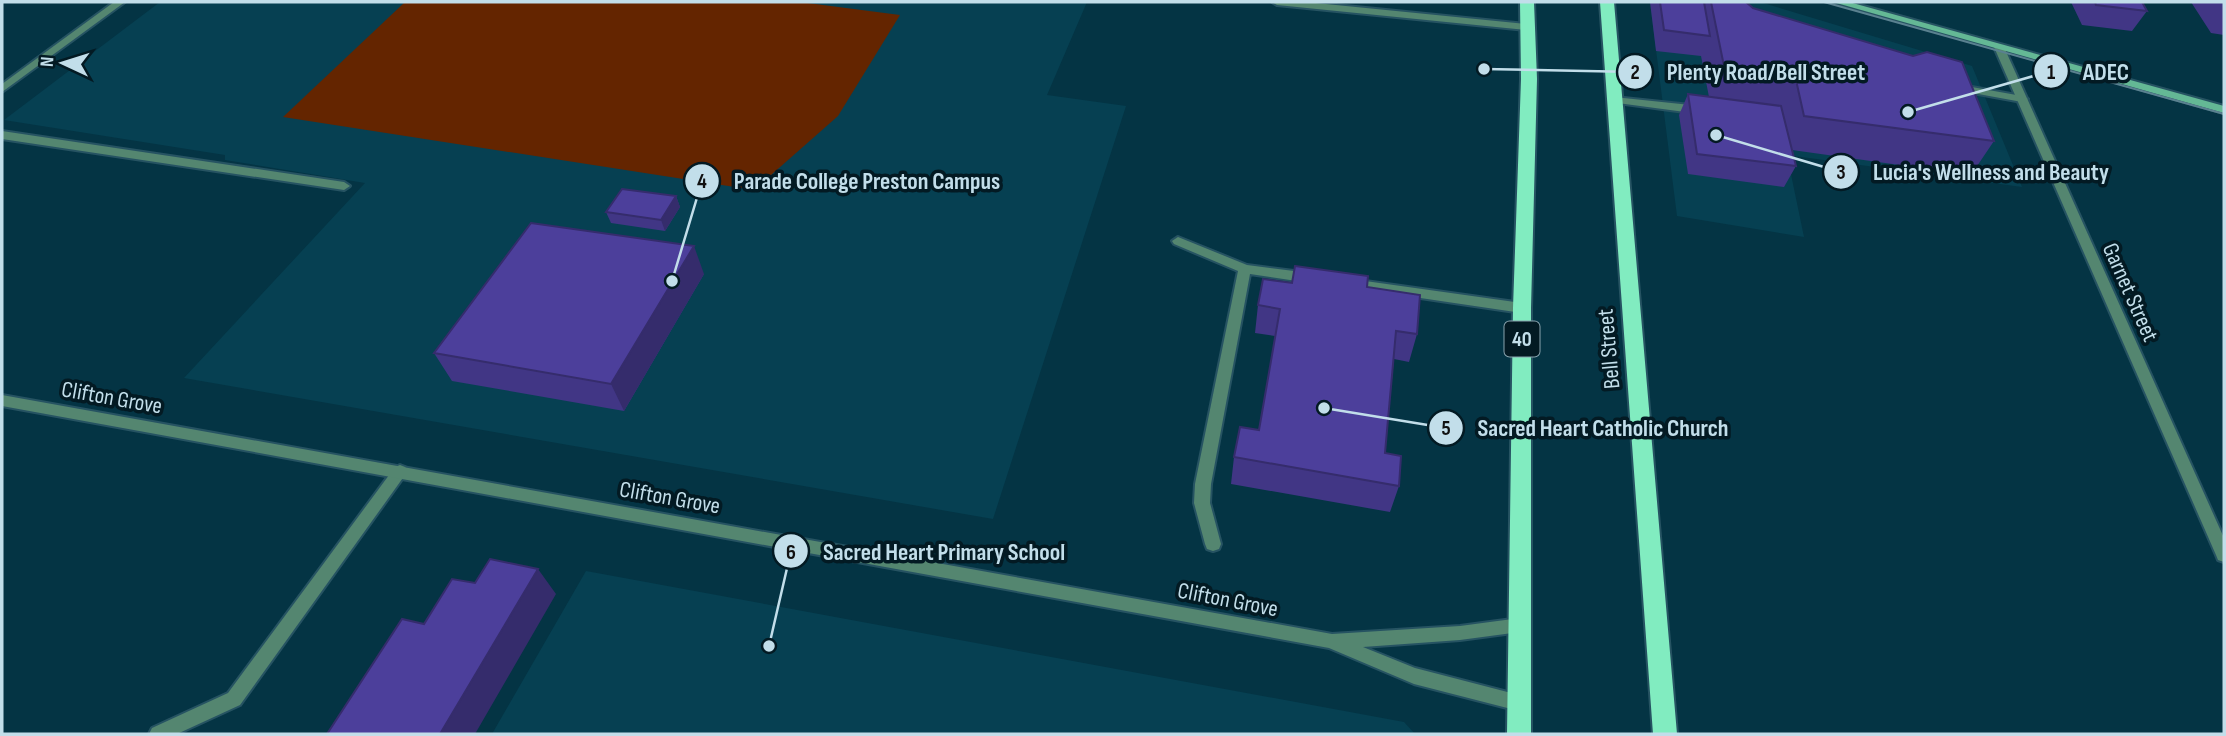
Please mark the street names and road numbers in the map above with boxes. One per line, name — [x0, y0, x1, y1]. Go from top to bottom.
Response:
street label: Garnet Street — [2096, 239, 2164, 346]
street label: Bell Street — [1592, 308, 1626, 390]
road number: 40 — [1504, 322, 1540, 356]
street label: Clifton Grove — [59, 375, 164, 421]
street label: Clifton Grove — [617, 475, 722, 521]
street label: Clifton Grove — [1175, 577, 1280, 623]

